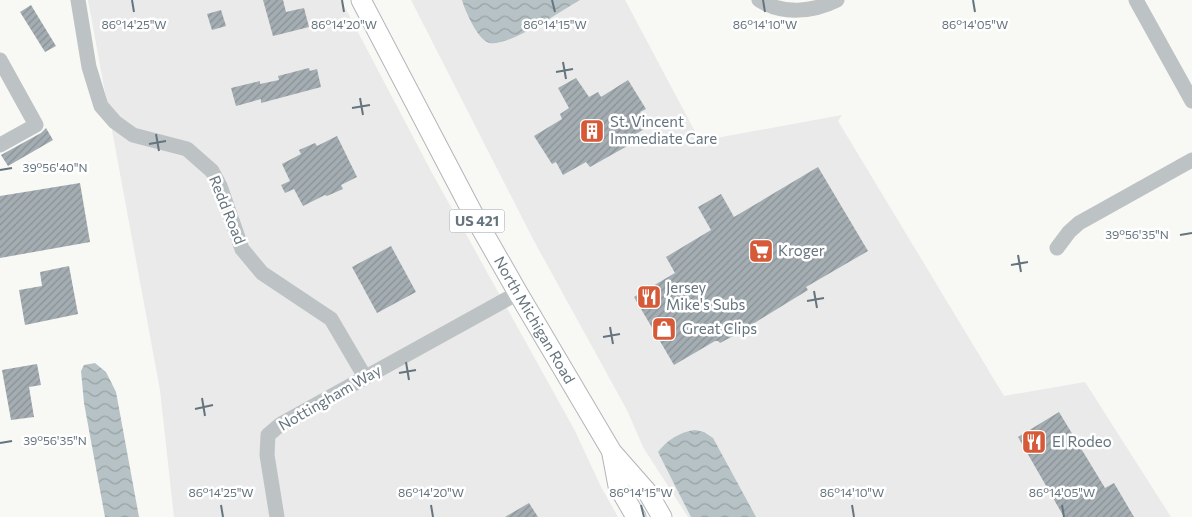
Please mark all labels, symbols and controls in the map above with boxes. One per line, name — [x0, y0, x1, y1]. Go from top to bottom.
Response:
text: 86°14'25"W — [101, 17, 167, 31]
text: 86°14'20"W — [311, 17, 377, 31]
text: 86°14'15"W — [523, 17, 587, 31]
text: 86°14'10"W — [733, 17, 797, 31]
text: 86°14'05"W — [942, 17, 1008, 31]
place label: St. Vincent Immediate Care — [610, 112, 717, 147]
building icon: St. Vincent Immediate Care — [579, 118, 605, 144]
text: 39°56'40"N — [23, 160, 87, 174]
street label: Redd Road — [206, 173, 250, 247]
road number: US 421 — [450, 210, 504, 232]
text: 39°56'35"N — [1105, 227, 1169, 241]
supermarket icon: Kroger — [748, 238, 774, 264]
place label: Kroger — [778, 241, 825, 259]
street label: North Michigan Road — [491, 253, 579, 386]
place label: Jersey Mike's Subs — [666, 278, 746, 313]
restaurant icon: Jersey Mike's Subs — [636, 284, 662, 310]
shop icon: Great Clips — [651, 316, 677, 342]
place label: Great Clips — [682, 319, 757, 337]
street label: Nottingham Way — [275, 360, 384, 434]
restaurant icon: El Rodeo — [1021, 429, 1047, 455]
place label: El Rodeo — [1052, 432, 1112, 450]
text: 39°56'35"N — [23, 433, 87, 447]
text: 86°14'25"W — [188, 485, 254, 499]
text: 86°14'20"W — [398, 485, 464, 499]
text: 86°14'15"W — [609, 485, 673, 499]
text: 86°14'10"W — [820, 485, 884, 499]
text: 86°14'05"W — [1029, 485, 1095, 499]

